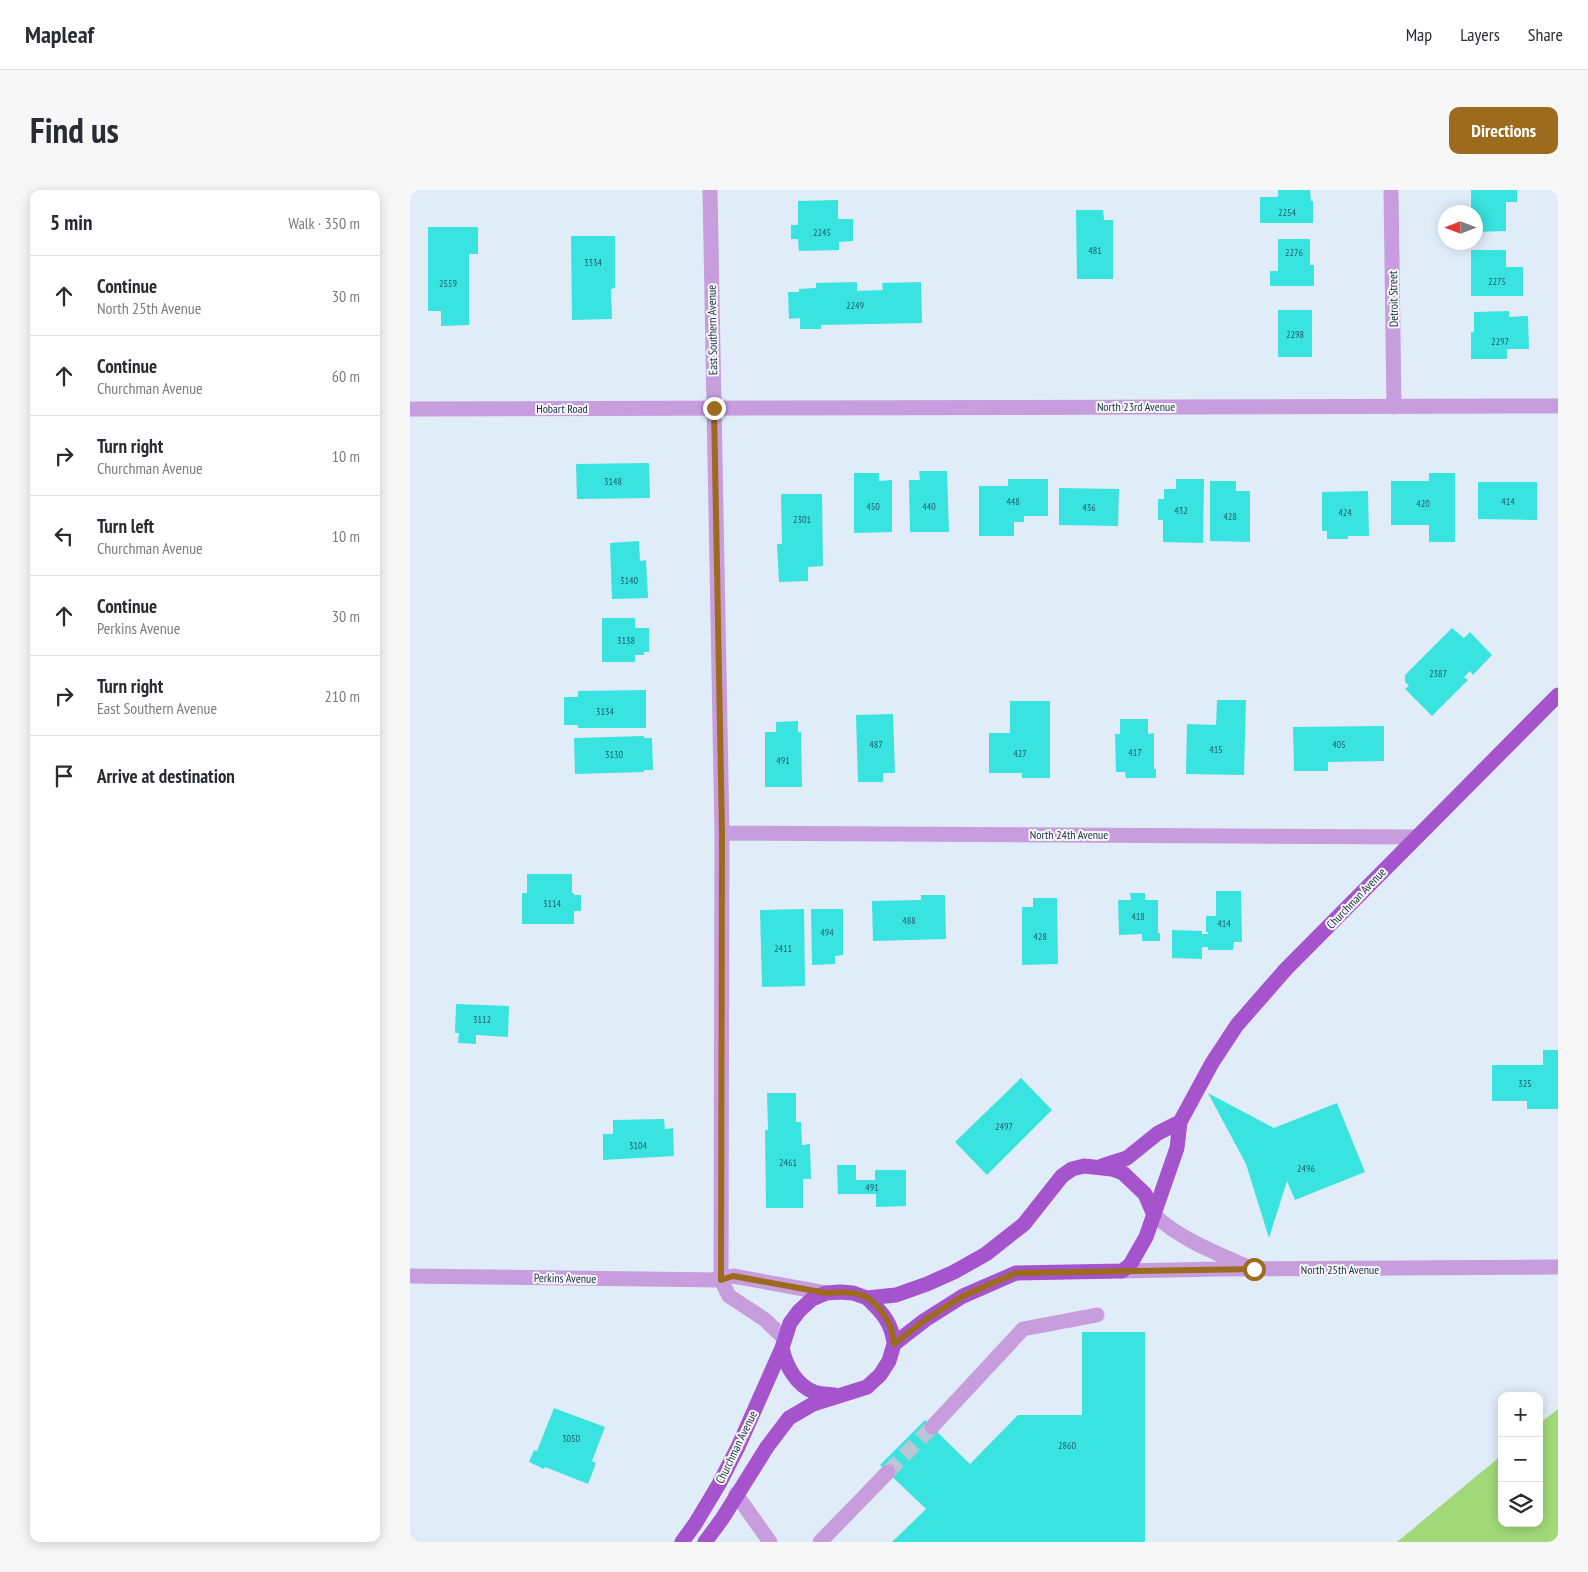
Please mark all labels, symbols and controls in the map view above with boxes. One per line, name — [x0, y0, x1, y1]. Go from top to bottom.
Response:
text: Mapleaf — [25, 19, 94, 50]
text: Map — [1406, 23, 1432, 46]
text: Layers — [1460, 23, 1500, 46]
text: Share — [1528, 23, 1563, 46]
text: Find us — [30, 107, 119, 153]
button: Directions — [1449, 107, 1558, 154]
north arrow — [1438, 205, 1483, 250]
house number: 2254 — [1278, 206, 1297, 219]
text: 5 min — [50, 209, 92, 236]
text: Walk · 350 m — [288, 213, 360, 233]
house number: 2245 — [813, 226, 831, 239]
house number: 481 — [1088, 244, 1102, 257]
house number: 2276 — [1285, 246, 1304, 259]
house number: 3334 — [584, 256, 603, 269]
street label: Detroit Street — [1385, 270, 1401, 327]
text: Continue — [97, 274, 157, 298]
house number: 2275 — [1488, 275, 1506, 288]
house number: 2559 — [439, 277, 457, 290]
icon: ahead — [50, 282, 78, 310]
street label: East Southern Avenue — [704, 285, 720, 375]
text: 30 m — [332, 286, 360, 306]
text: North 25th Avenue — [97, 298, 201, 318]
house number: 2249 — [846, 299, 864, 312]
house number: 2298 — [1286, 328, 1304, 341]
house number: 2297 — [1491, 335, 1509, 348]
text: Continue — [97, 354, 157, 378]
icon: ahead — [50, 362, 78, 390]
text: 60 m — [332, 366, 360, 386]
text: Churchman Avenue — [97, 378, 203, 398]
route end — [703, 397, 726, 420]
street label: North 23rd Avenue — [1097, 399, 1175, 414]
street label: Hobart Road — [536, 401, 588, 416]
text: Turn right — [97, 434, 163, 458]
icon: right — [50, 442, 78, 470]
text: 10 m — [332, 446, 360, 466]
text: Churchman Avenue — [97, 458, 203, 478]
house number: 3148 — [604, 475, 622, 488]
house number: 448 — [1006, 495, 1020, 508]
house number: 414 — [1501, 495, 1515, 508]
house number: 420 — [1416, 497, 1430, 510]
house number: 450 — [866, 500, 880, 513]
house number: 440 — [922, 500, 936, 513]
house number: 436 — [1082, 501, 1096, 514]
house number: 432 — [1174, 504, 1188, 517]
house number: 424 — [1338, 506, 1352, 519]
house number: 428 — [1223, 510, 1237, 523]
house number: 2301 — [793, 513, 811, 526]
text: Turn left — [97, 514, 154, 538]
icon: left — [50, 522, 78, 550]
text: 10 m — [332, 526, 360, 546]
text: Churchman Avenue — [97, 538, 203, 558]
house number: 3140 — [620, 574, 639, 587]
text: Continue — [97, 594, 157, 618]
icon: ahead — [50, 602, 78, 630]
text: 30 m — [332, 606, 360, 626]
text: Perkins Avenue — [97, 618, 180, 638]
house number: 3138 — [617, 634, 635, 647]
house number: 2387 — [1429, 667, 1447, 680]
text: Turn right — [97, 674, 163, 698]
icon: right — [50, 682, 78, 710]
text: 210 m — [325, 686, 360, 706]
text: East Southern Avenue — [97, 698, 217, 718]
house number: 3134 — [596, 705, 615, 718]
house number: 487 — [869, 738, 883, 751]
house number: 405 — [1332, 738, 1346, 751]
house number: 415 — [1209, 743, 1223, 756]
house number: 417 — [1128, 746, 1142, 759]
house number: 427 — [1013, 747, 1027, 760]
house number: 3130 — [605, 748, 624, 761]
house number: 491 — [776, 754, 790, 767]
icon: arrive — [50, 762, 78, 790]
text: Arrive at destination — [97, 764, 235, 788]
street label: North 24th Avenue — [1030, 827, 1108, 842]
street label: Churchman Avenue — [1323, 864, 1389, 932]
house number: 3114 — [543, 897, 562, 910]
house number: 418 — [1131, 910, 1145, 923]
house number: 488 — [902, 914, 916, 927]
house number: 414 — [1217, 917, 1231, 930]
house number: 494 — [820, 926, 834, 939]
house number: 428 — [1033, 930, 1047, 943]
house number: 2411 — [774, 942, 792, 955]
house number: 3112 — [473, 1013, 491, 1026]
house number: 325 — [1518, 1077, 1532, 1090]
house number: 2497 — [995, 1120, 1013, 1133]
house number: 3104 — [629, 1139, 648, 1152]
house number: 2461 — [779, 1156, 797, 1169]
house number: 2496 — [1297, 1162, 1316, 1175]
house number: 491 — [865, 1181, 879, 1194]
route start — [1243, 1258, 1266, 1281]
street label: North 25th Avenue — [1301, 1262, 1379, 1277]
street label: Perkins Avenue — [534, 1270, 596, 1286]
map controls — [1498, 1392, 1543, 1527]
button: + — [1498, 1392, 1543, 1437]
street label: Churchman Avenue — [712, 1408, 760, 1486]
house number: 3050 — [562, 1432, 581, 1445]
button: − — [1498, 1437, 1543, 1482]
house number: 2860 — [1058, 1439, 1077, 1452]
button: layers — [1498, 1482, 1543, 1527]

